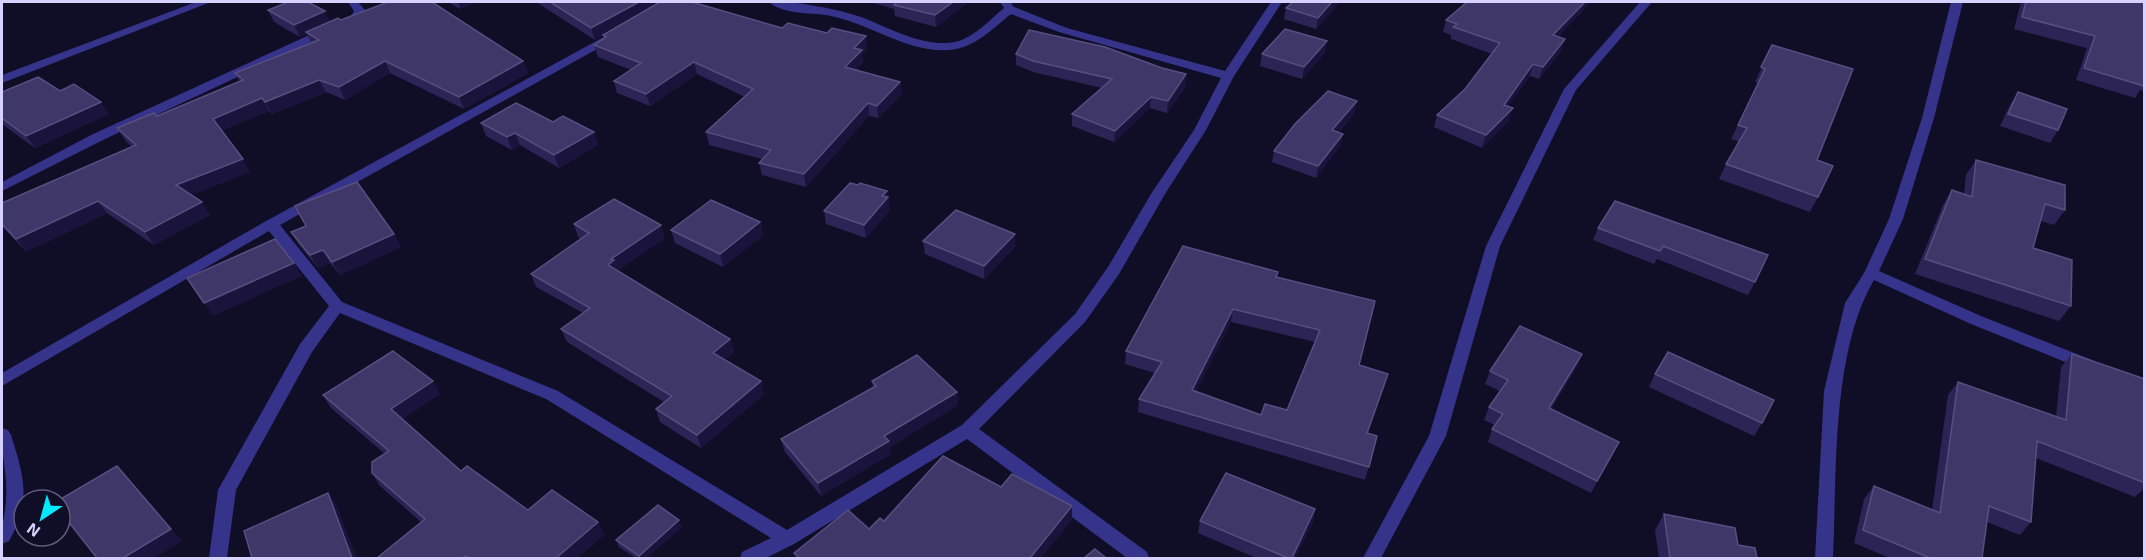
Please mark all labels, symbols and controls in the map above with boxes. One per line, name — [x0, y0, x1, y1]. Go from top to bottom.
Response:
north arrow — [12, 488, 72, 548]
text: N — [23, 519, 43, 542]

